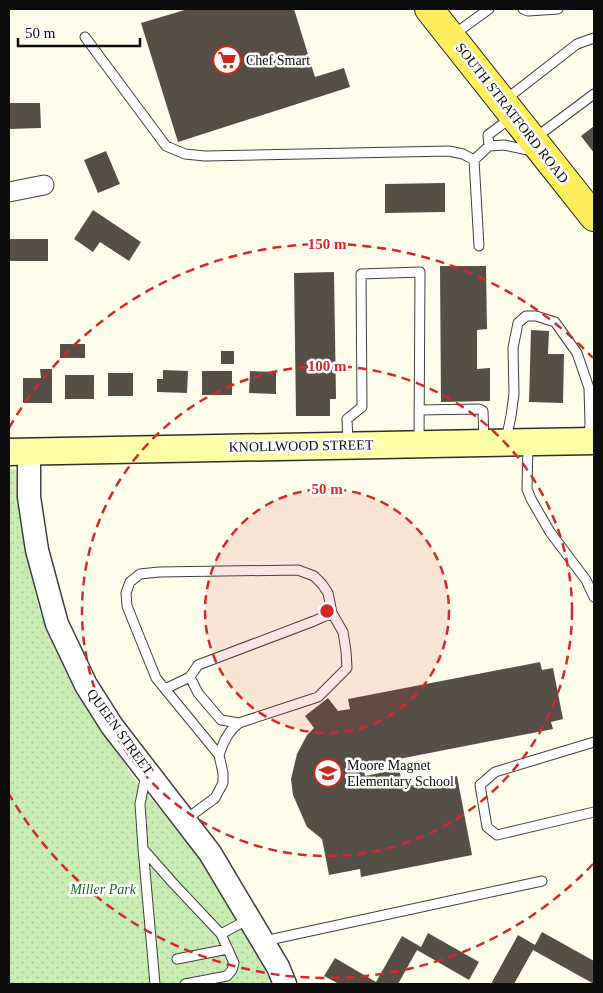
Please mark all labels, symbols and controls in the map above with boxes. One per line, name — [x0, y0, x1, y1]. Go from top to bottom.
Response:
scale bar — [18, 15, 140, 47]
text: 50 m — [25, 25, 56, 41]
street label: SOUTH STRATFORD ROAD — [453, 40, 571, 186]
supermarket icon: Chef Smart — [212, 45, 242, 75]
place label: Chef Smart — [246, 53, 310, 68]
text: 150 m — [308, 236, 347, 252]
text: 100 m — [308, 358, 347, 374]
street label: KNOLLWOOD STREET — [228, 437, 374, 455]
text: 50 m — [311, 481, 343, 497]
centre of rings — [318, 602, 336, 620]
street label: QUEEN STREET — [84, 686, 156, 778]
school or university icon: Moore Magnet Elementary School — [313, 758, 343, 788]
place label: Moore Magnet Elementary School — [347, 758, 454, 789]
park label: Miller Park — [69, 882, 137, 897]

